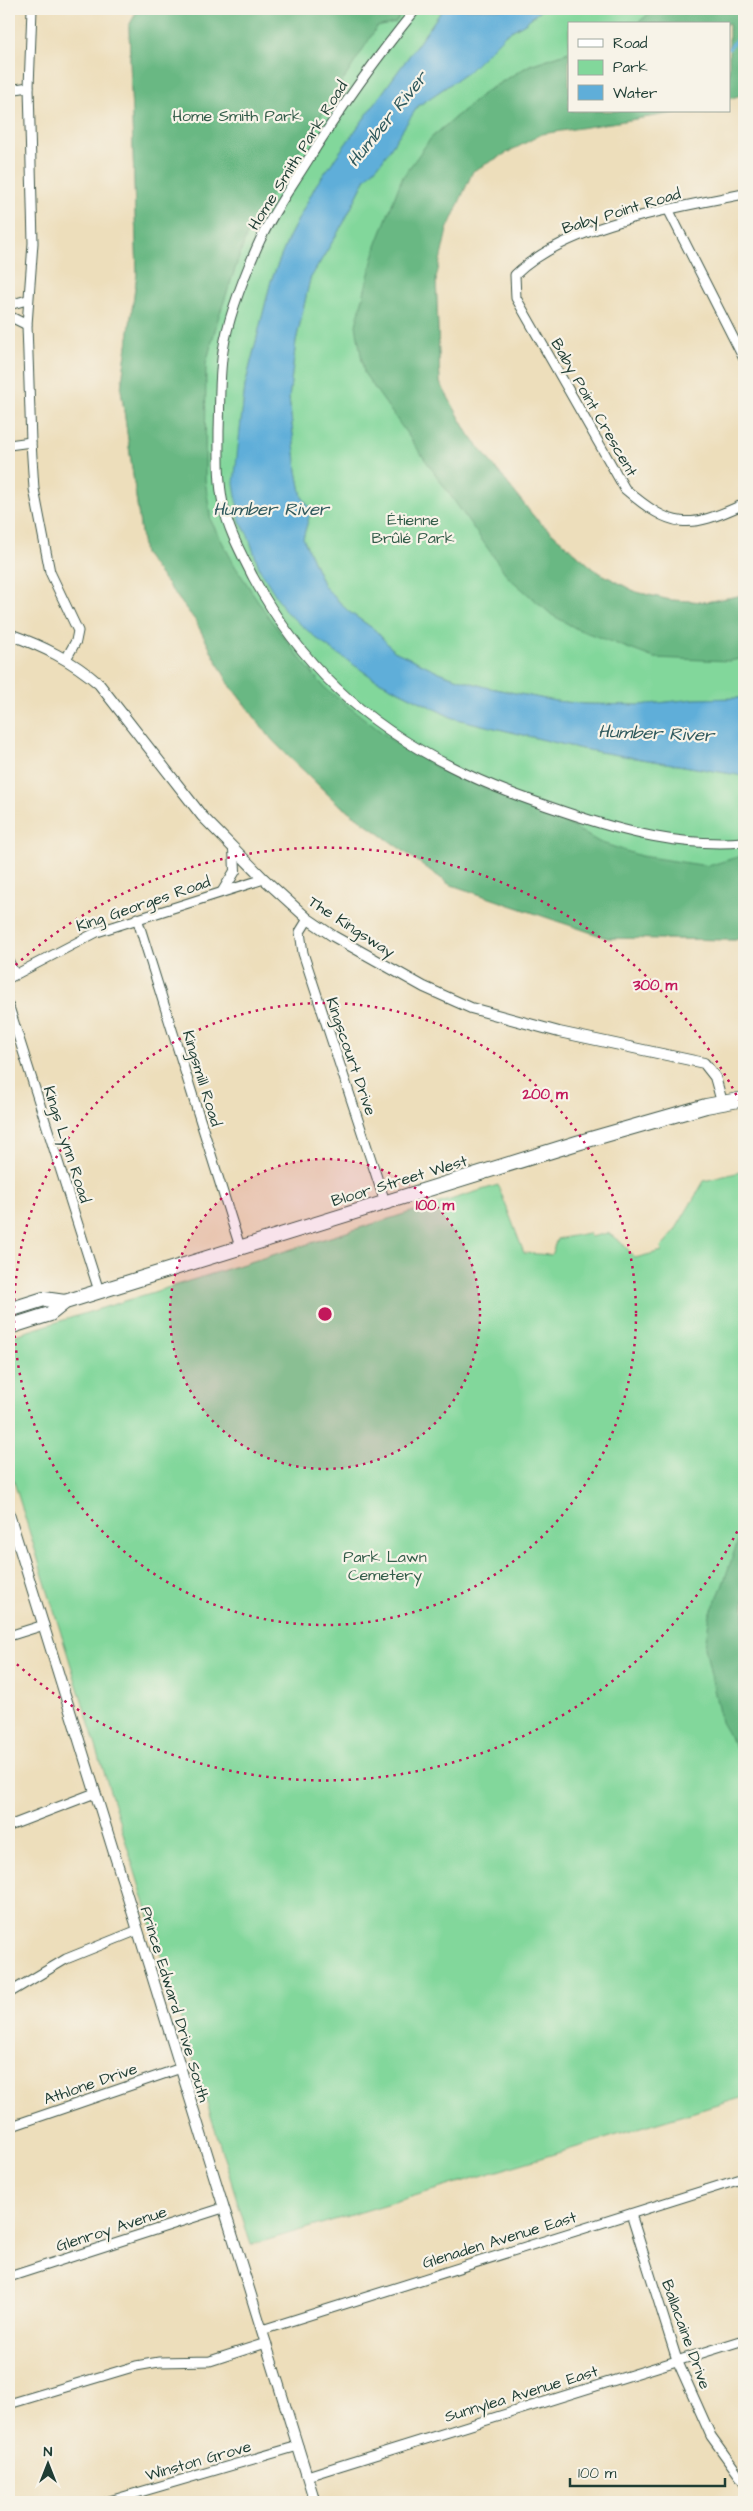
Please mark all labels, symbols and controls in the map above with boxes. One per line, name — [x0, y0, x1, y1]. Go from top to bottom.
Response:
legend — [568, 22, 730, 112]
text: Road — [613, 33, 648, 54]
text: Park — [613, 57, 648, 78]
water label: Humber River — [341, 65, 435, 172]
street label: Home Smith Park Road — [243, 77, 353, 234]
text: Water — [613, 83, 657, 104]
park label: Home Smith Park — [172, 105, 302, 127]
street label: Baby Point Road — [559, 182, 684, 240]
street label: Baby Point Crescent — [545, 334, 643, 482]
water label: Humber River — [213, 497, 331, 522]
park label: Étienne Brûlé Park — [372, 509, 455, 549]
water label: Humber River — [598, 719, 716, 748]
street label: King Georges Road — [73, 871, 214, 938]
street label: The Kingsway — [303, 891, 399, 964]
text: 300 m — [632, 975, 677, 996]
street label: Kingscourt Drive — [320, 994, 382, 1119]
street label: Kingsmill Road — [176, 1028, 227, 1129]
street label: Kings Lynn Road — [37, 1083, 96, 1206]
text: 200 m — [521, 1084, 568, 1105]
street label: Bloor Street West — [329, 1150, 470, 1212]
text: 100 m — [416, 1195, 455, 1216]
centre of rings — [316, 1305, 334, 1323]
park label: Park Lawn Cemetery — [343, 1546, 427, 1587]
street label: Prince Edward Drive South — [135, 1904, 215, 2105]
street label: Athlone Drive — [41, 2058, 140, 2110]
street label: Glenroy Avenue — [53, 2201, 170, 2258]
street label: Glenaden Avenue East — [419, 2206, 580, 2274]
street label: Ballacaine Drive — [656, 2277, 716, 2392]
street label: Sunnylea Avenue East — [442, 2360, 602, 2429]
street label: Winston Grove — [143, 2435, 254, 2487]
north arrow — [22, 2438, 72, 2488]
text: N — [44, 2442, 53, 2462]
scale bar — [570, 2456, 726, 2488]
text: 100 m — [578, 2463, 617, 2484]

